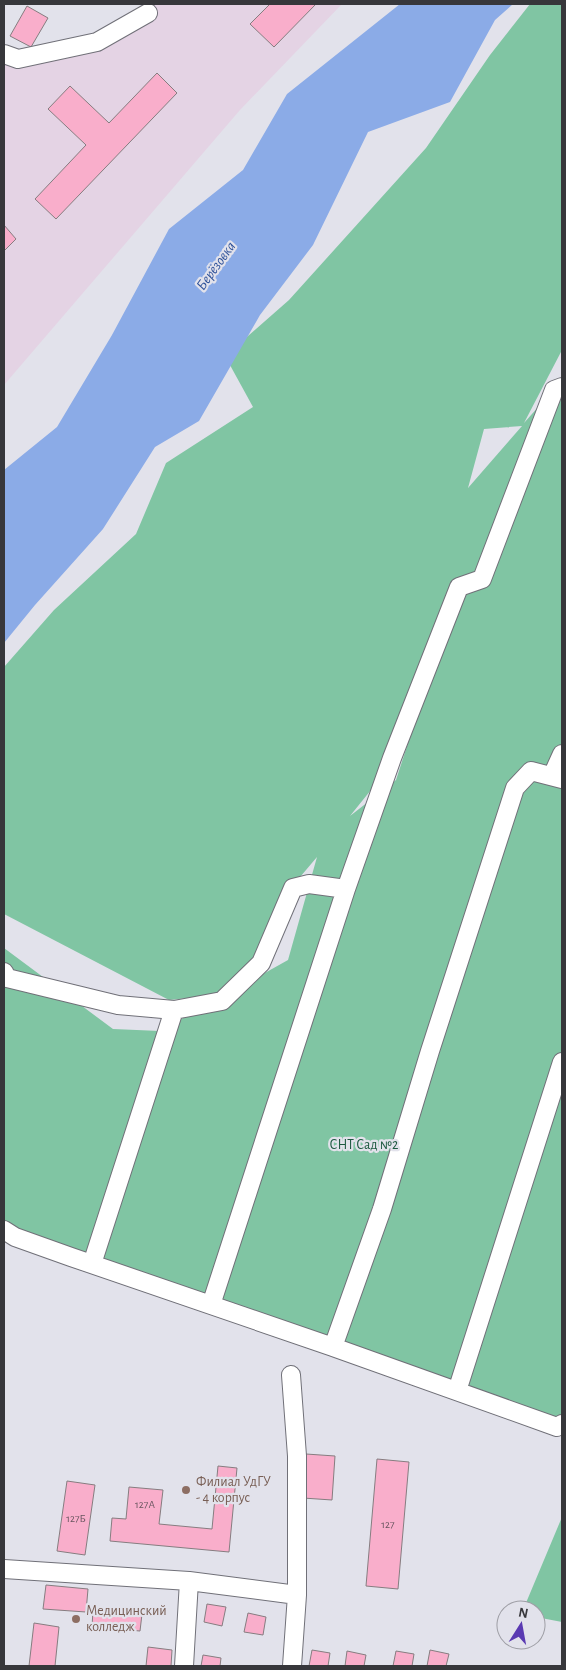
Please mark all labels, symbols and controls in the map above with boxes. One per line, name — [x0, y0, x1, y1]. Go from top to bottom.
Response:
water label: Берёзовка — [194, 239, 238, 293]
park label: СНТ Сад №2 — [330, 1138, 398, 1152]
place label: Филиал УдГУ - 4 корпус — [196, 1475, 271, 1505]
marker: Филиал УдГУ - 4 корпус — [180, 1484, 192, 1496]
house number: 127А — [135, 1499, 155, 1510]
house number: 127Б — [66, 1513, 86, 1524]
house number: 127 — [381, 1519, 395, 1530]
north arrow — [496, 1600, 546, 1650]
place label: Медицинский колледж — [86, 1604, 167, 1634]
text: N — [517, 1605, 529, 1621]
marker: Медицинский колледж — [70, 1613, 82, 1625]

